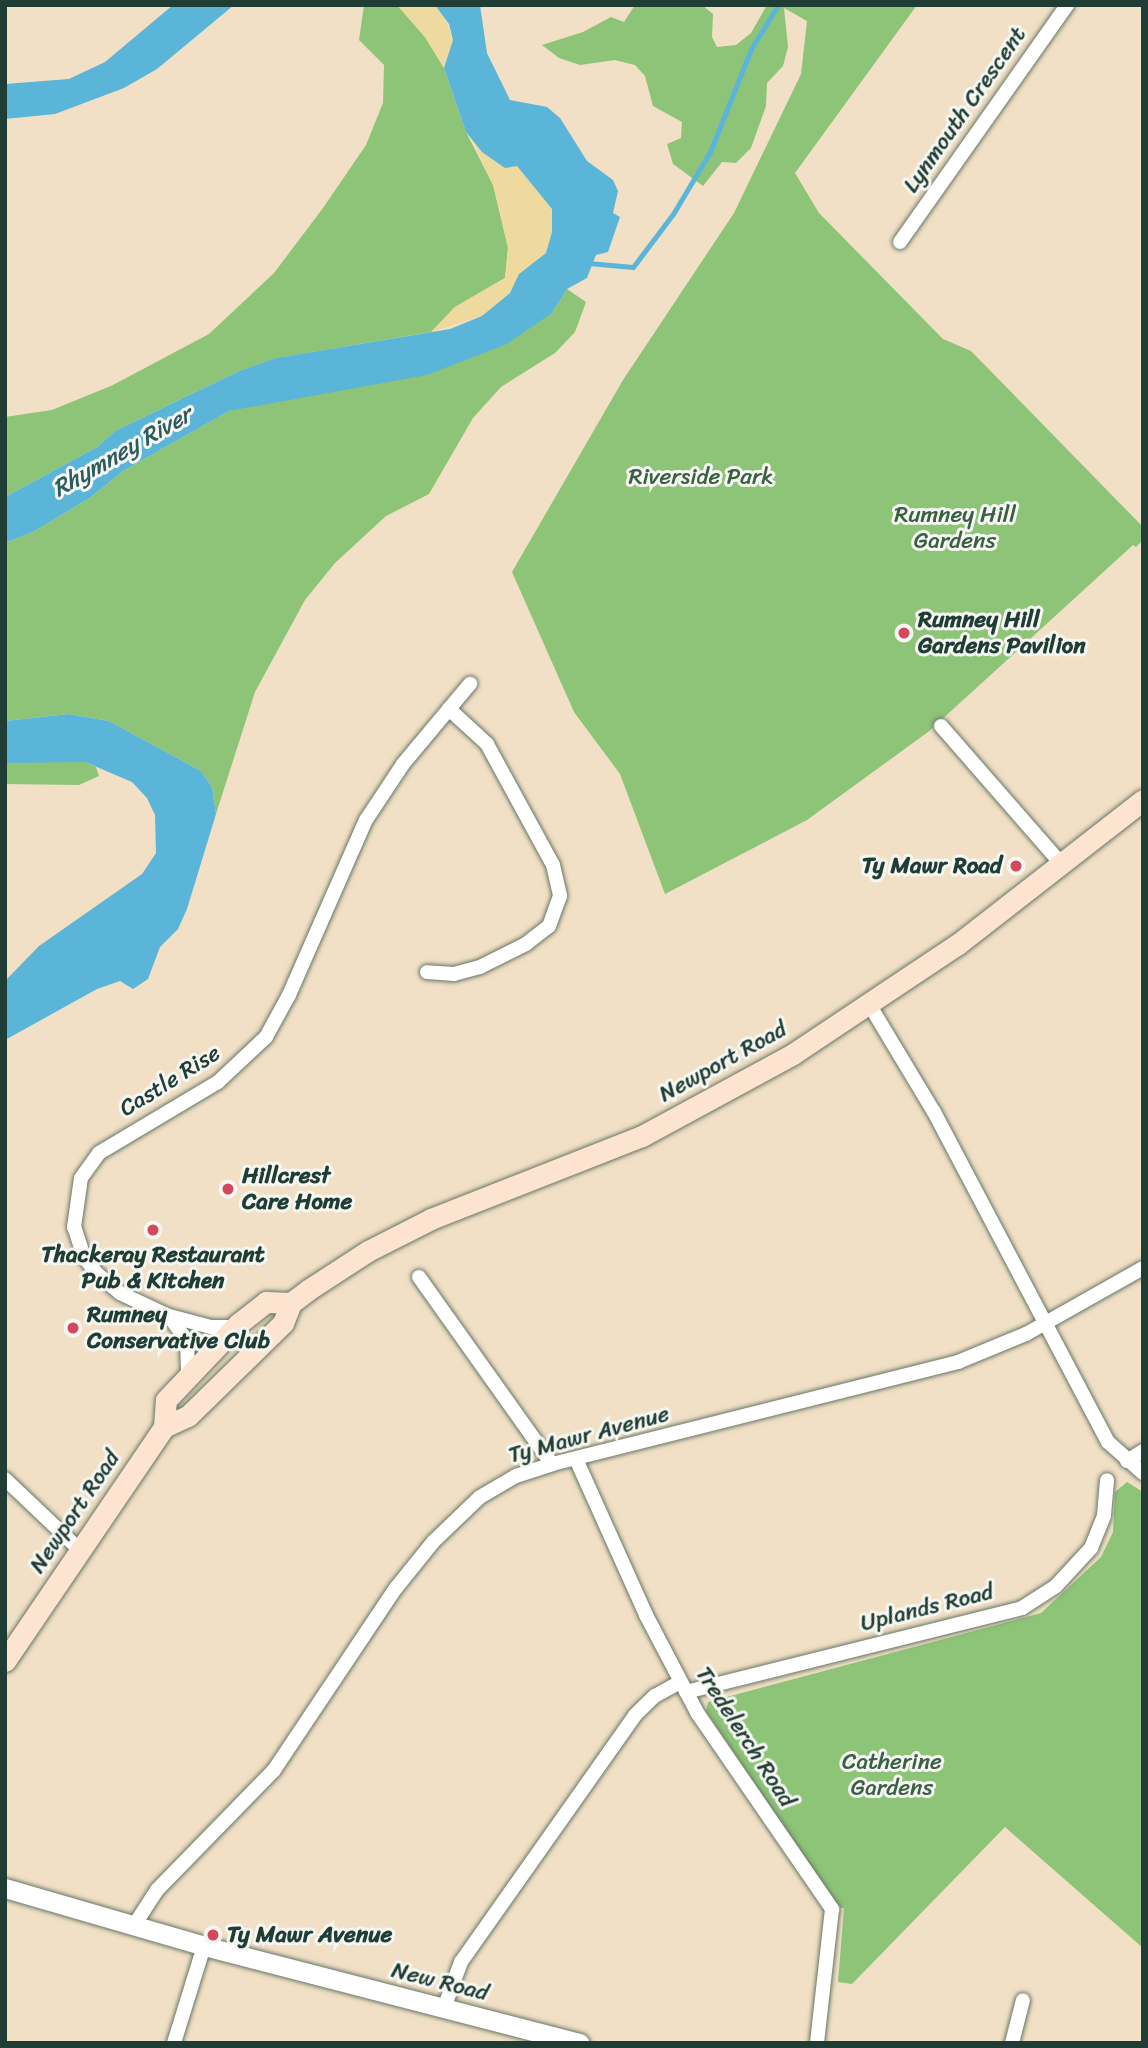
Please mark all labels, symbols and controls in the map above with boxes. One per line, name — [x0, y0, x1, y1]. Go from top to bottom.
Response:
street label: Lynmouth Crescent — [897, 22, 1033, 198]
water label: Rhymney River — [47, 400, 197, 504]
park label: Riverside Park — [628, 463, 774, 491]
park label: Rumney Hill Gardens — [894, 501, 1016, 555]
place label: Rumney Hill Gardens Pavilion — [918, 606, 1086, 660]
marker: Rumney Hill Gardens Pavilion — [896, 625, 912, 641]
place label: Ty Mawr Road — [862, 852, 1002, 880]
marker: Ty Mawr Road — [1008, 858, 1024, 874]
street label: Newport Road — [654, 1015, 792, 1109]
street label: Castle Rise — [115, 1039, 225, 1123]
place label: Hillcrest Care Home — [242, 1162, 353, 1216]
marker: Hillcrest Care Home — [220, 1181, 236, 1197]
marker: Thackeray Restaurant Pub & Kitchen — [145, 1222, 161, 1238]
place label: Thackeray Restaurant Pub & Kitchen — [41, 1241, 265, 1295]
place label: Rumney Conservative Club — [87, 1301, 270, 1355]
marker: Rumney Conservative Club — [65, 1320, 81, 1336]
street label: Ty Mawr Avenue — [506, 1400, 672, 1470]
street label: Newport Road — [24, 1445, 126, 1579]
street label: Uplands Road — [858, 1578, 996, 1638]
street label: Tredelerch Road — [689, 1662, 801, 1812]
park label: Catherine Gardens — [842, 1748, 942, 1802]
place label: Ty Mawr Avenue — [227, 1921, 391, 1949]
marker: Ty Mawr Avenue — [205, 1927, 221, 1943]
street label: New Road — [389, 1957, 491, 2007]

